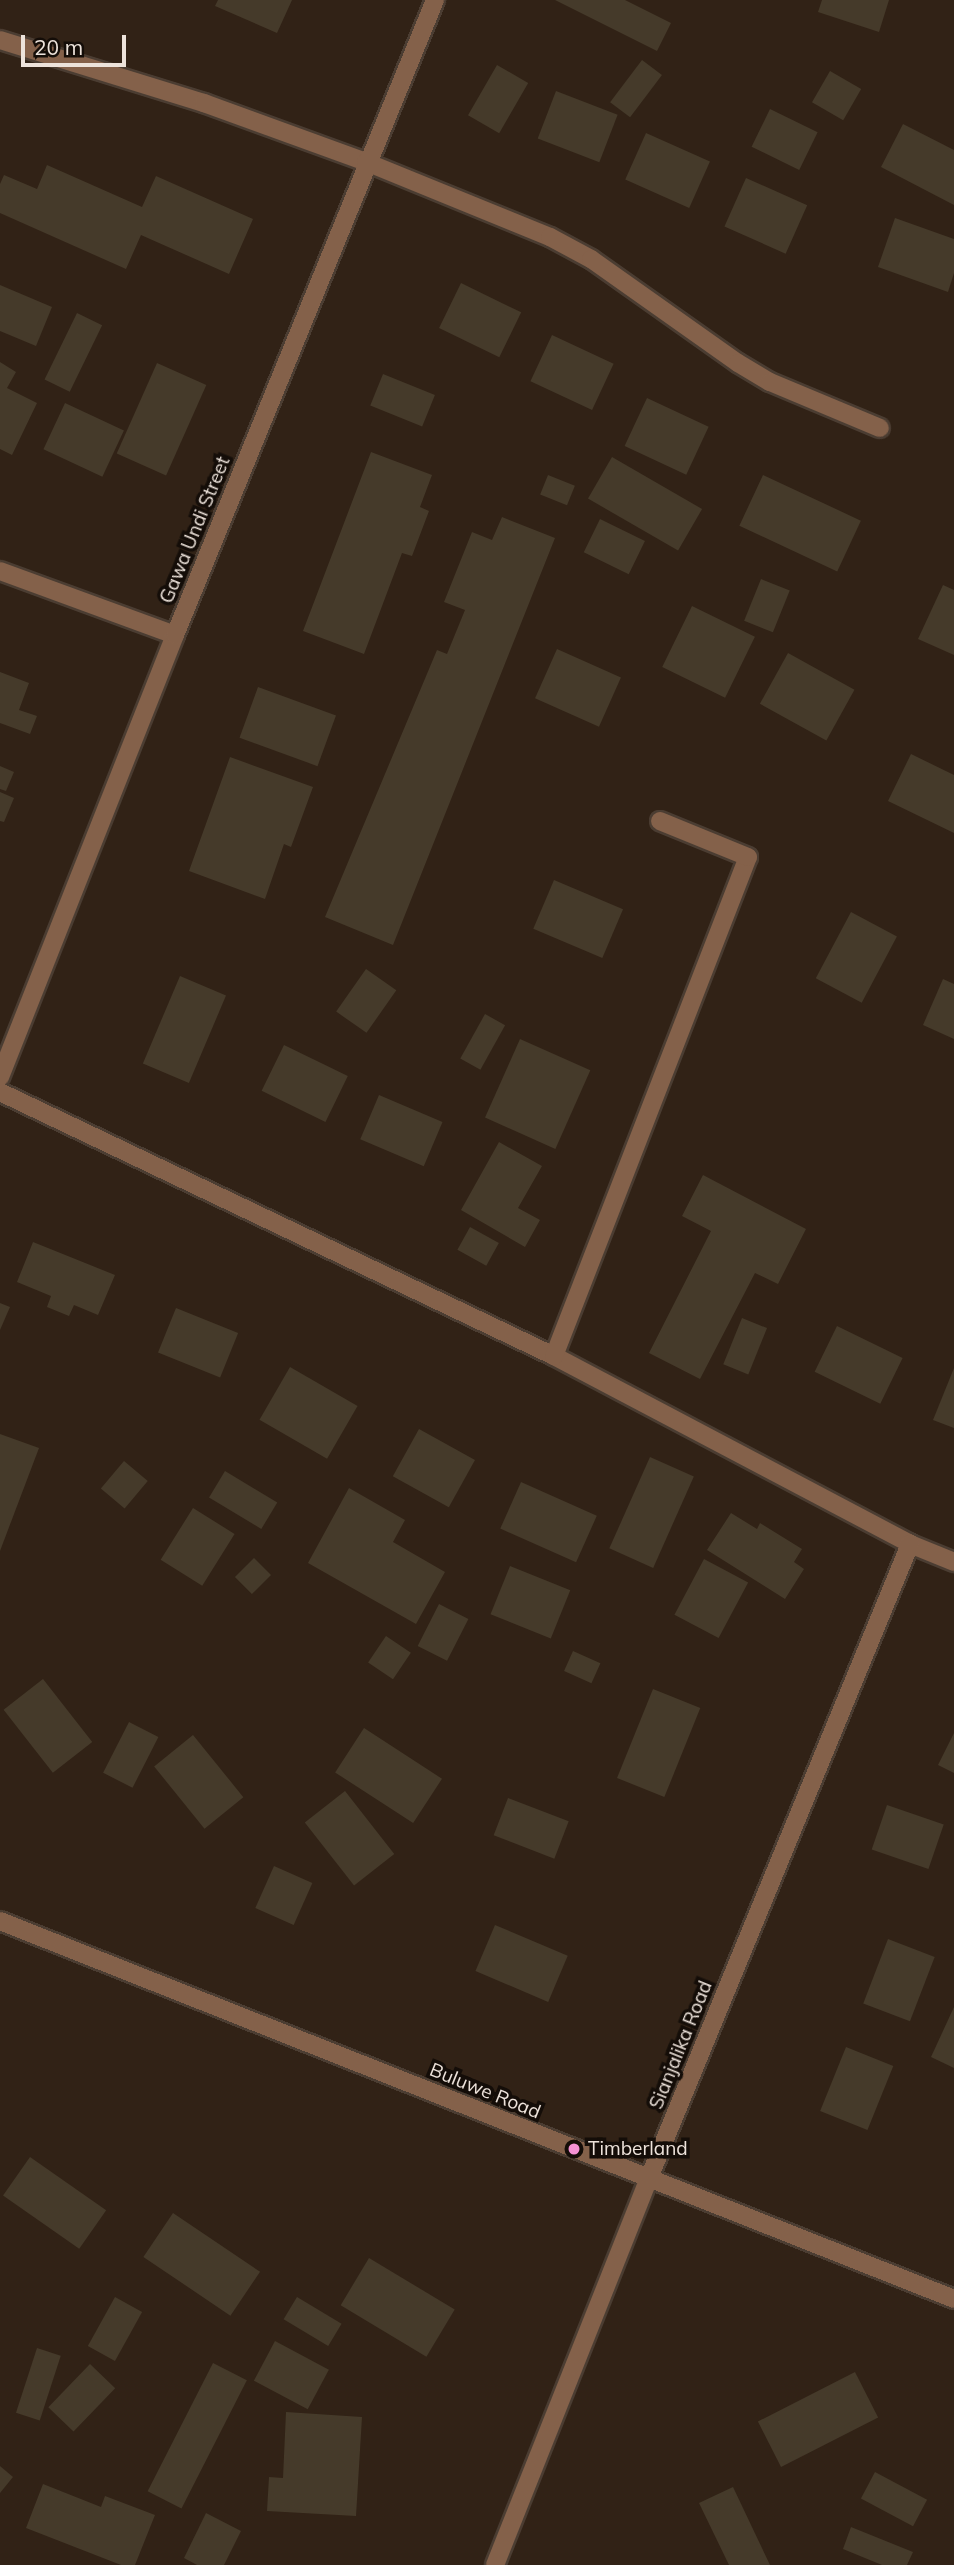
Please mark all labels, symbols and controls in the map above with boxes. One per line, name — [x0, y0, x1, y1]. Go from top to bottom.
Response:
scale bar — [24, 21, 130, 65]
text: 20 m — [34, 34, 83, 60]
street label: Gawa Undi Street — [155, 453, 235, 607]
street label: Sianjalika Road — [645, 1977, 717, 2113]
street label: Buluwe Road — [426, 2058, 544, 2124]
place label: Timberland — [588, 2138, 688, 2160]
marker: Timberland — [566, 2141, 582, 2157]

